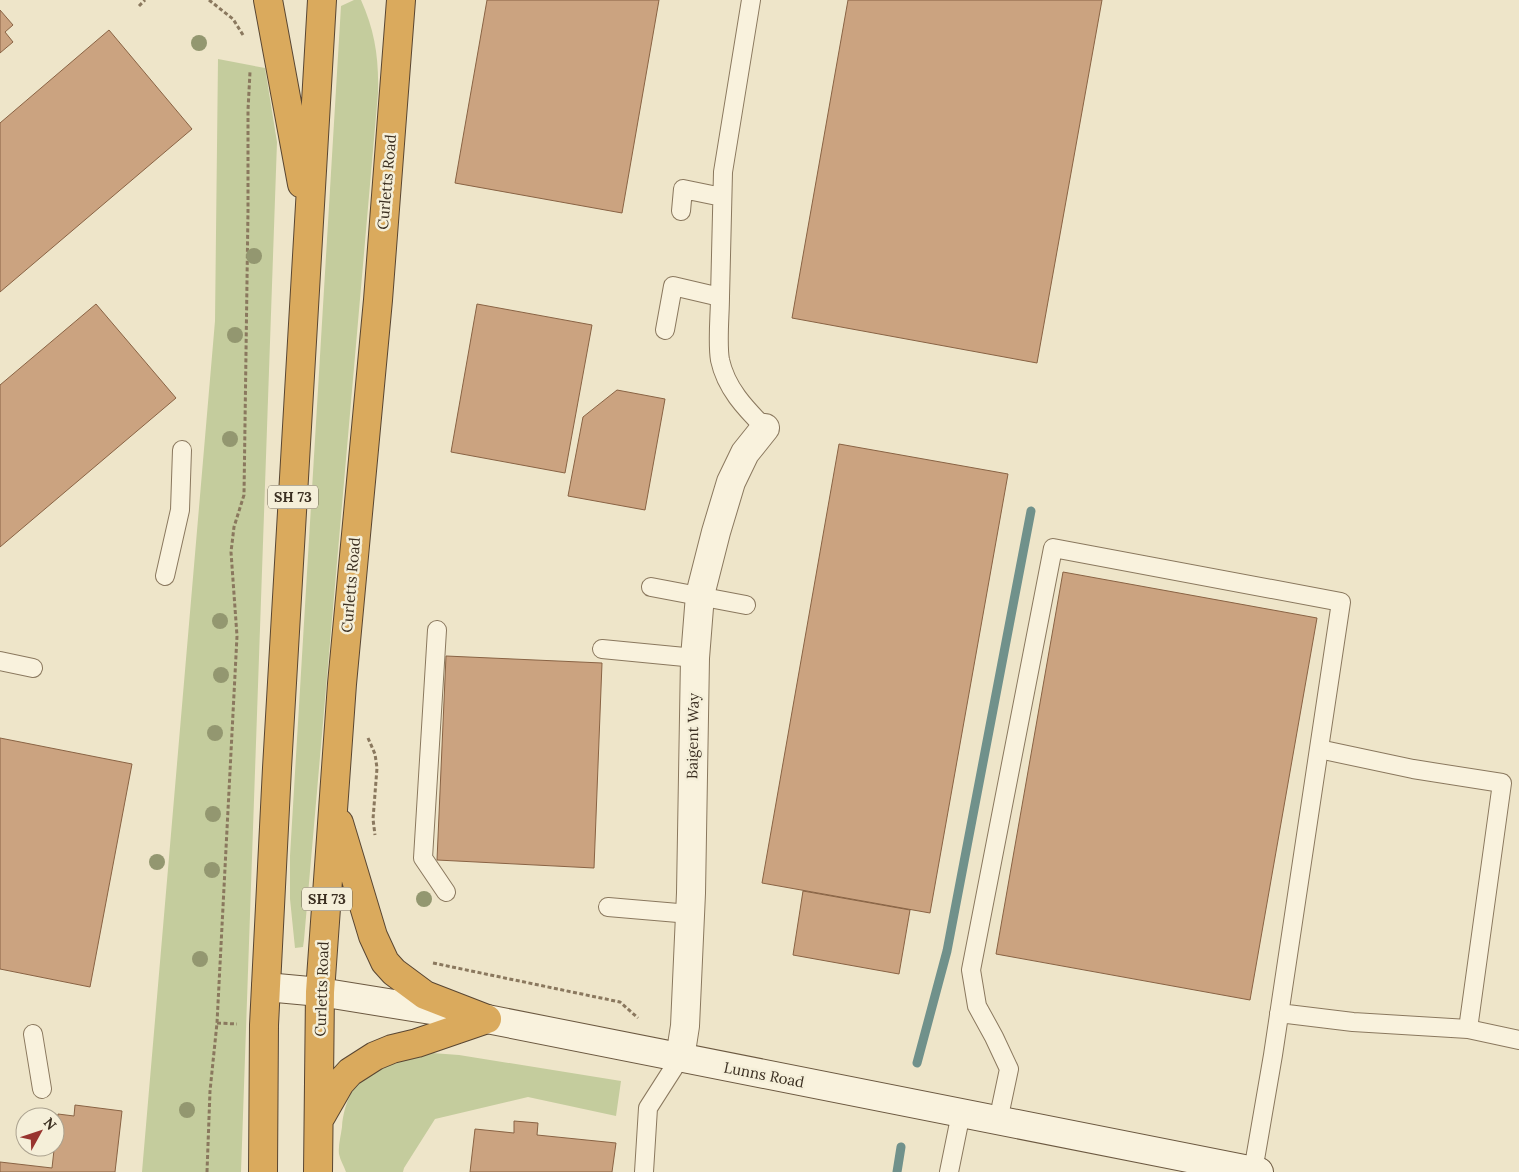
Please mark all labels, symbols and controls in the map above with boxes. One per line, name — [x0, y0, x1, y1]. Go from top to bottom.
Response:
street label: Curletts Road — [373, 134, 400, 230]
road number: SH 73 — [268, 486, 318, 508]
street label: Curletts Road — [337, 537, 364, 633]
street label: Baigent Way — [682, 693, 703, 779]
road number: SH 73 — [302, 888, 352, 911]
street label: Curletts Road — [310, 941, 333, 1037]
street label: Lunns Road — [722, 1057, 806, 1092]
north arrow — [15, 1107, 65, 1157]
text: N — [40, 1114, 60, 1134]

